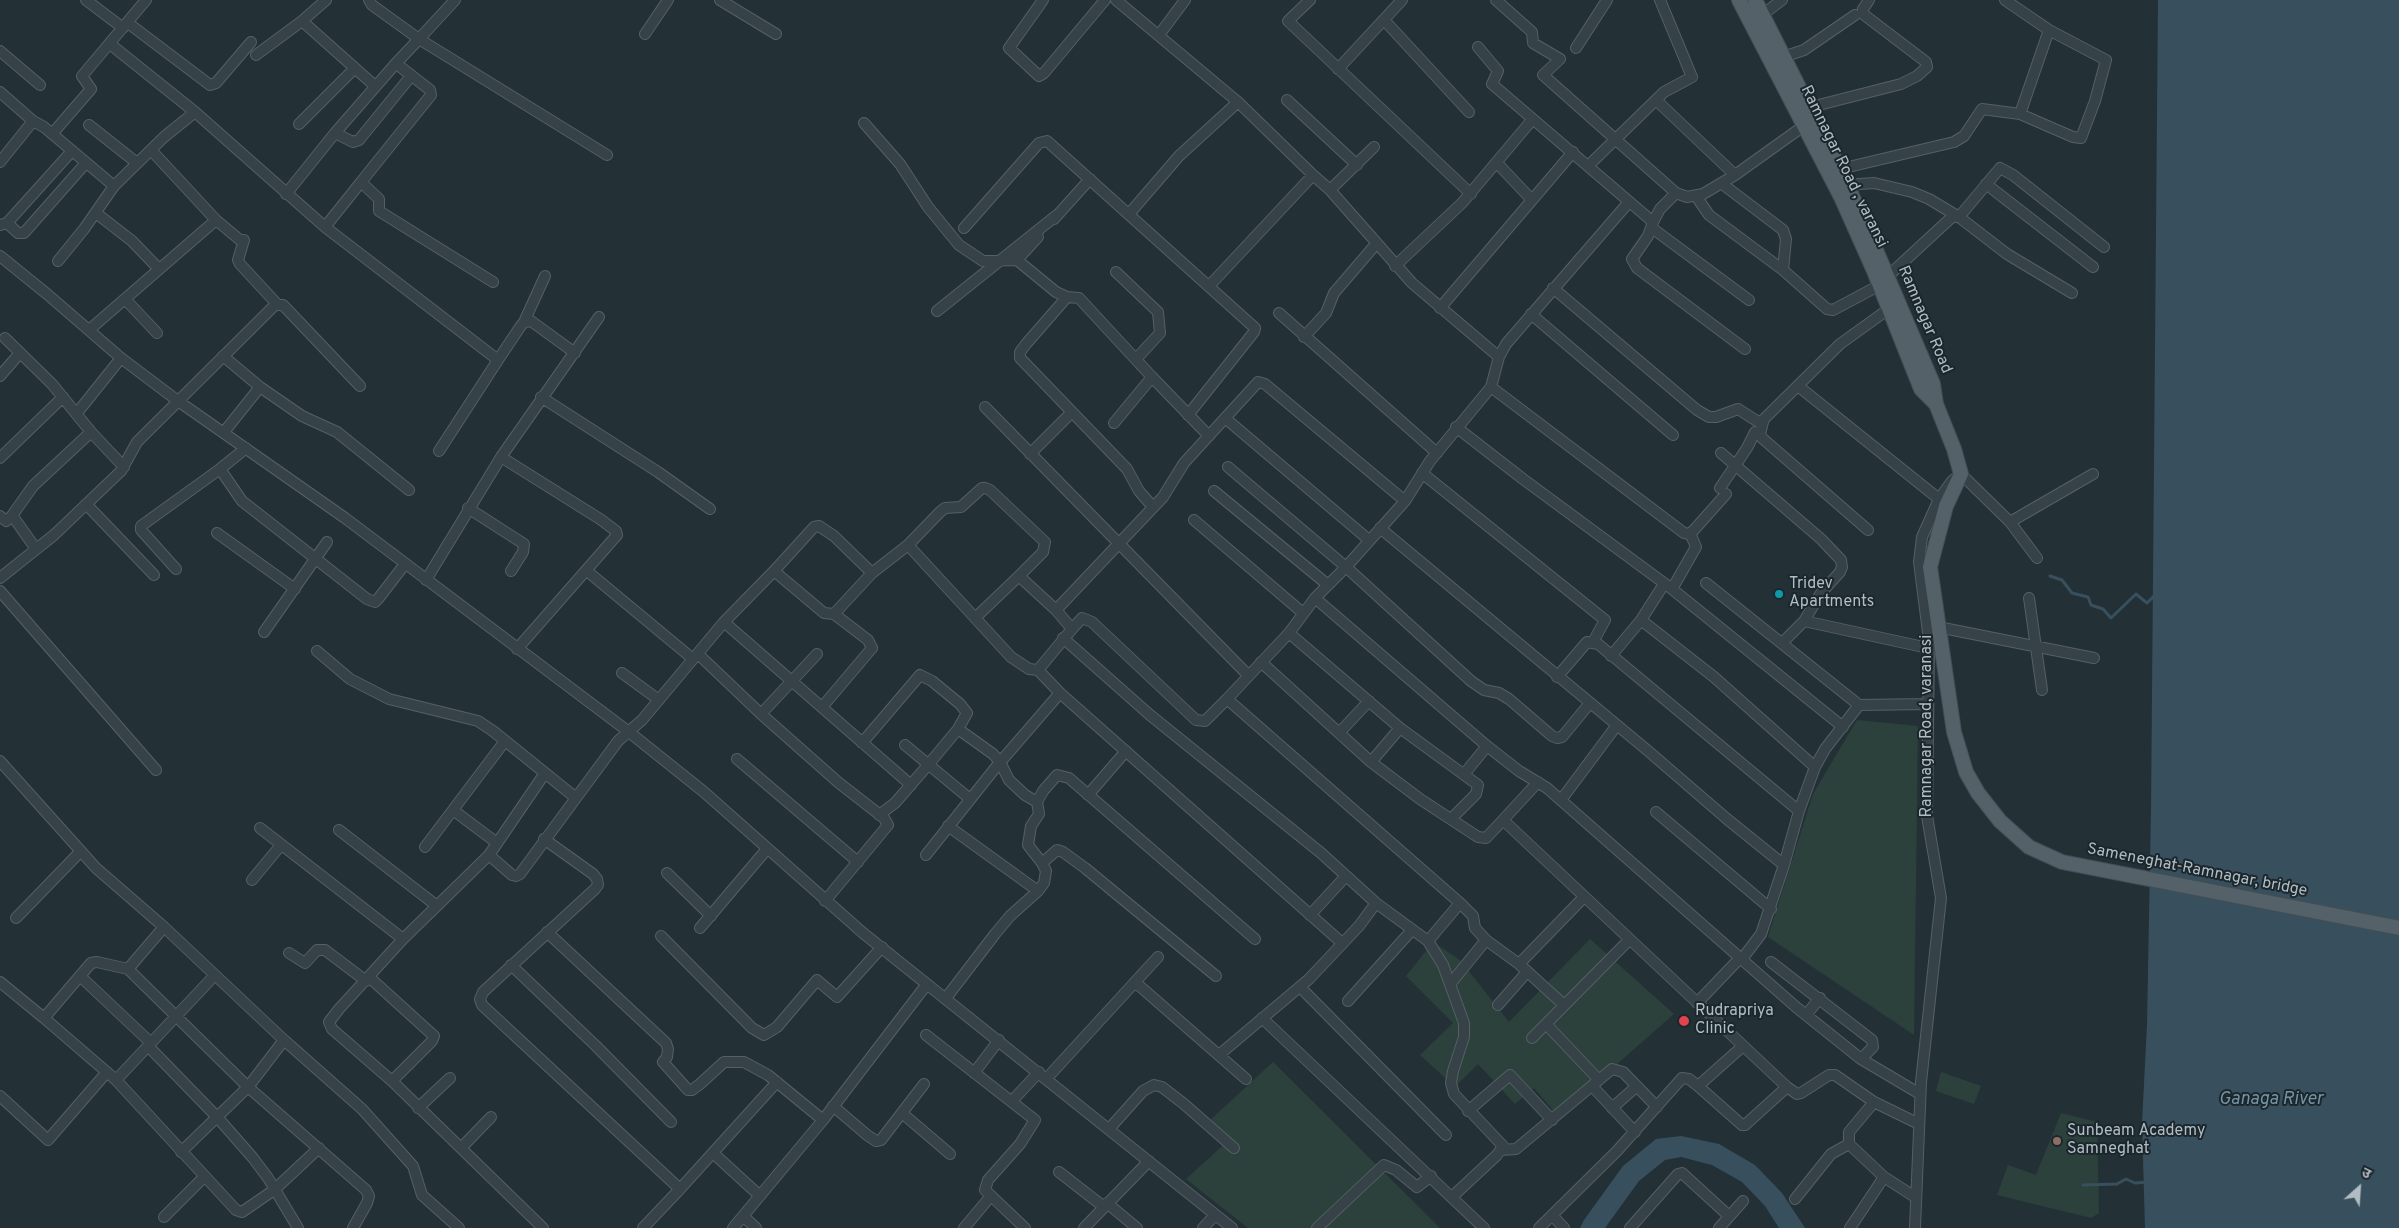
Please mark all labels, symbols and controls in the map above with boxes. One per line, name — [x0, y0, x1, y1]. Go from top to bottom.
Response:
street label: Ramnagar Road , varansi — [1795, 83, 1891, 251]
street label: Ramnagar Road — [1893, 263, 1955, 377]
place label: Tridev Apartments — [1789, 575, 1874, 613]
marker: Tridev Apartments — [1773, 588, 1785, 600]
street label: Ramnagar Road, varanasi — [1918, 635, 1938, 817]
street label: Sameneghat-Ramnagar, bridge — [2085, 840, 2309, 902]
place label: Rudrapriya Clinic — [1695, 1002, 1774, 1040]
marker: Rudrapriya Clinic — [1677, 1014, 1691, 1028]
water label: Ganaga River — [2219, 1089, 2323, 1111]
place label: Sunbeam Academy Samneghat — [2067, 1122, 2205, 1160]
marker: Sunbeam Academy Samneghat — [2051, 1135, 2063, 1147]
north arrow — [2334, 1163, 2384, 1213]
text: उ — [2358, 1165, 2373, 1184]

